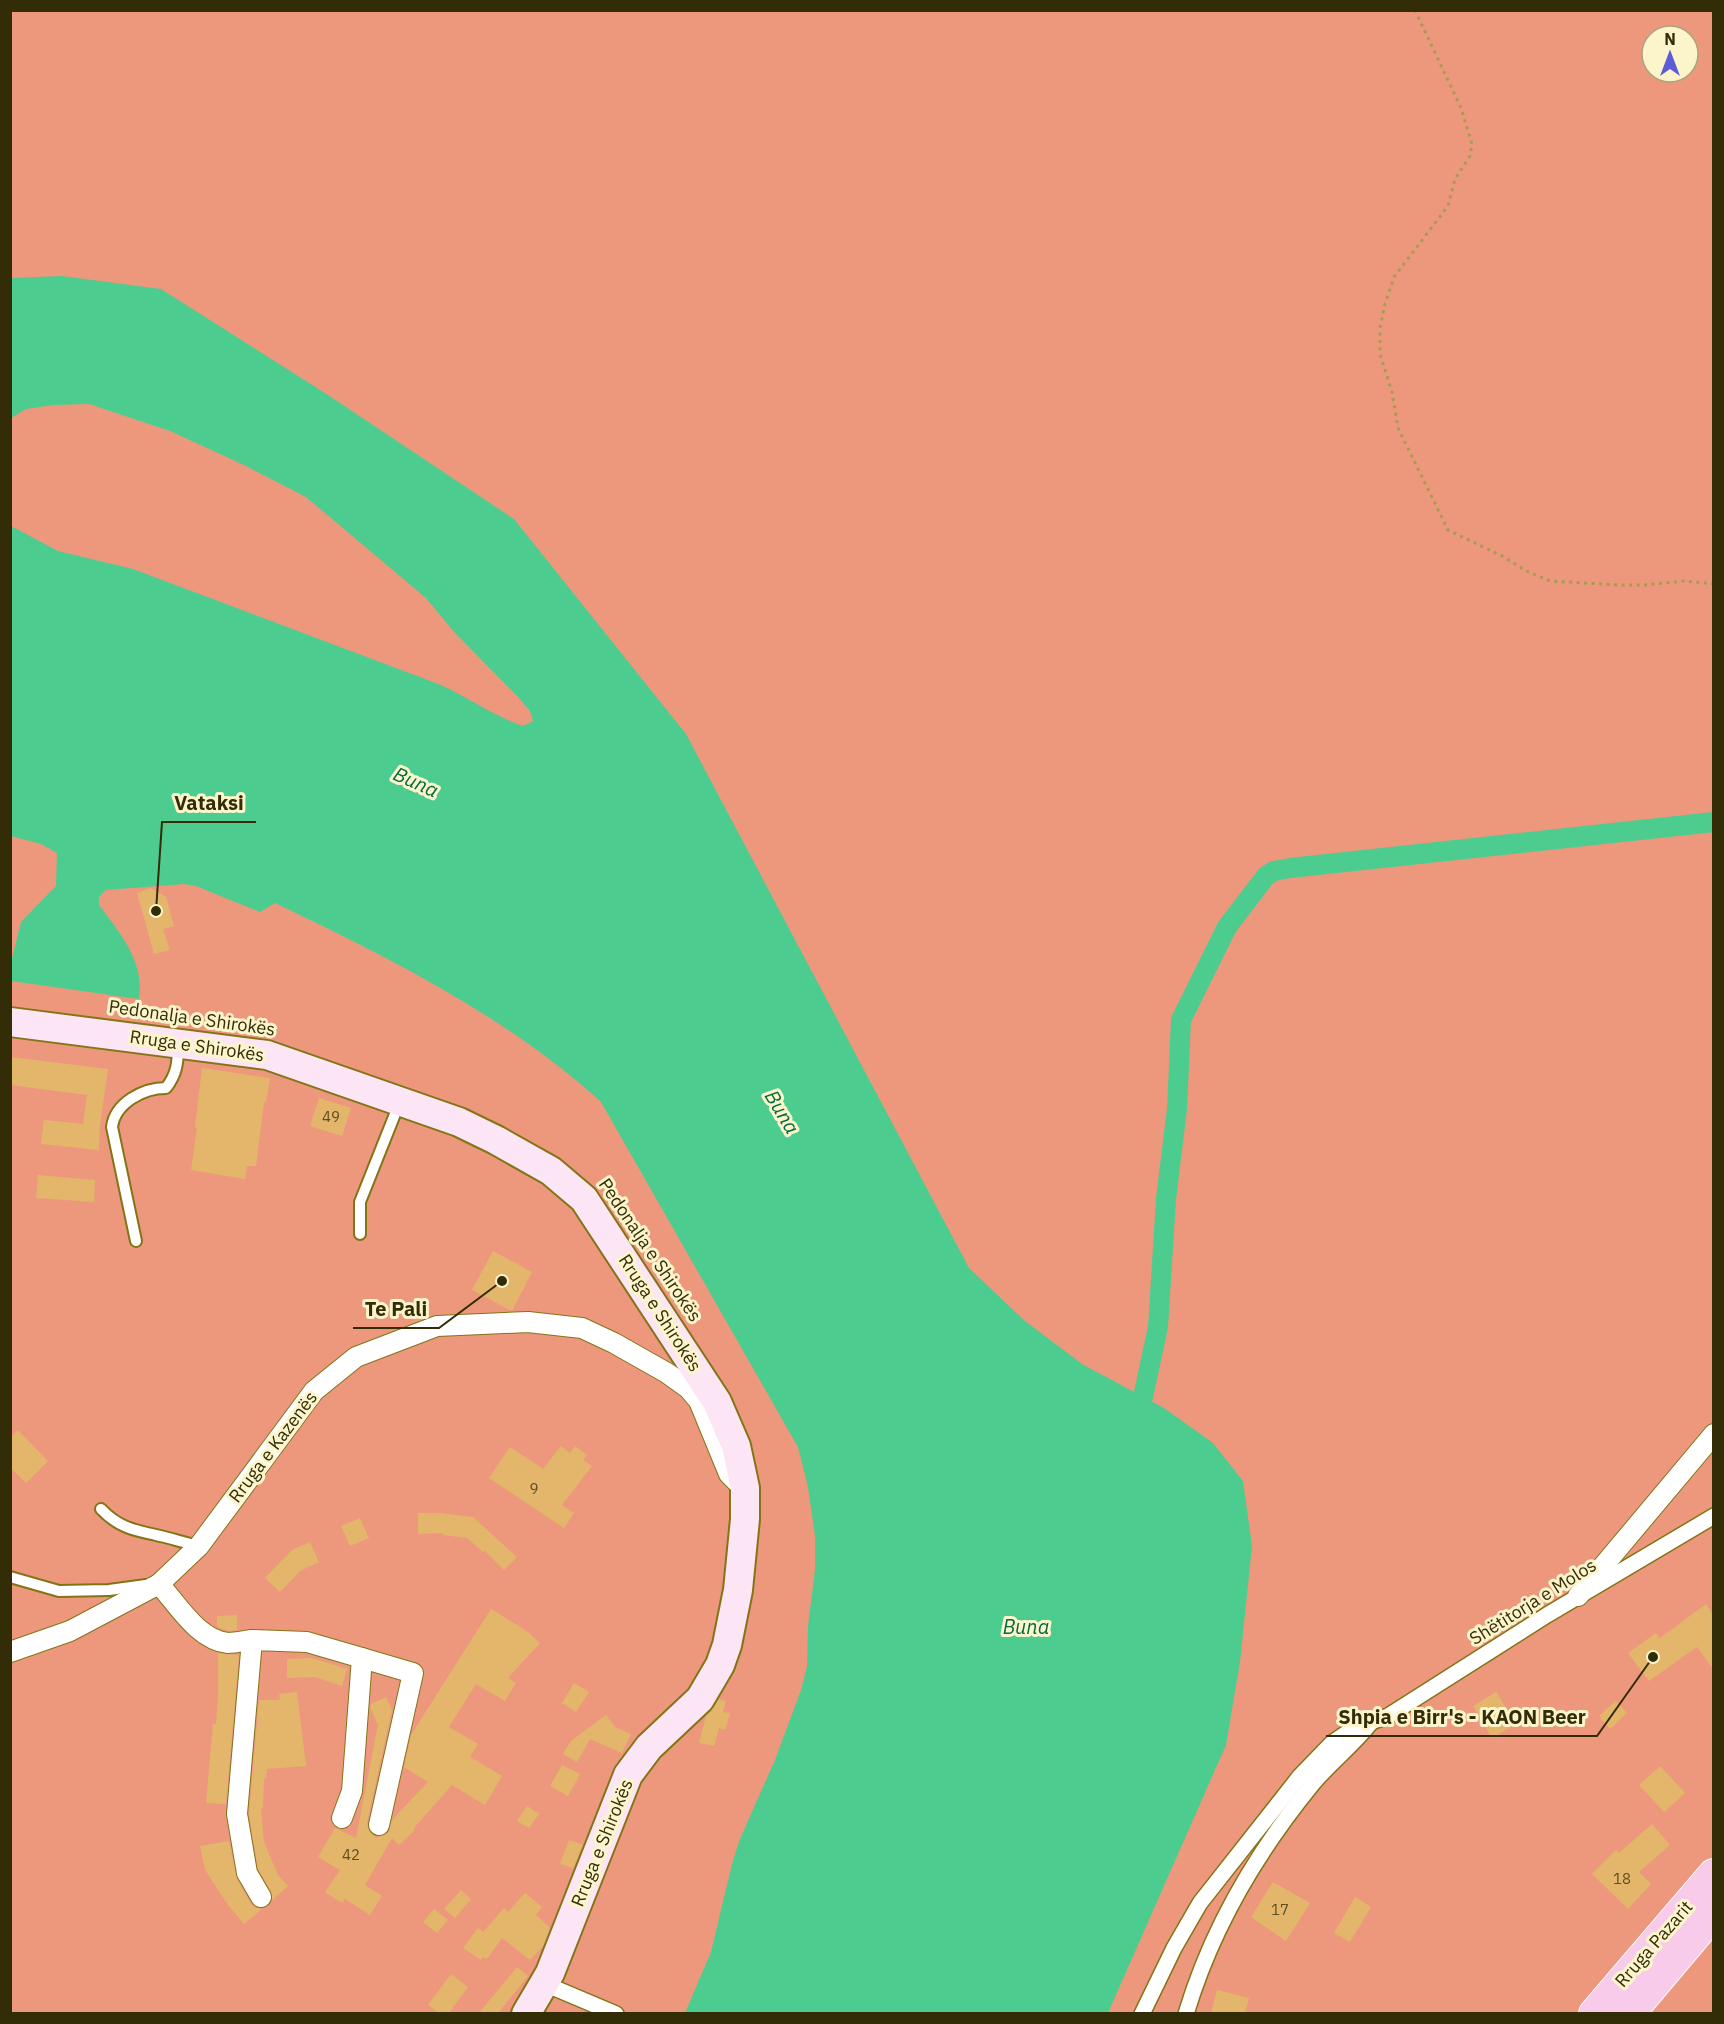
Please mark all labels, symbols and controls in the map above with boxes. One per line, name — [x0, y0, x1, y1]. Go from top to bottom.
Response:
north arrow — [1640, 24, 1700, 84]
text: N — [1664, 29, 1676, 49]
water label: Buna — [389, 760, 443, 803]
callout: Vataksi — [162, 784, 256, 822]
text: Vataksi — [174, 789, 244, 816]
street label: Pedonalja e Shirokës — [107, 994, 277, 1041]
street label: Rruga e Shirokës — [128, 1025, 266, 1066]
water label: Buna — [759, 1085, 806, 1139]
house number: 49 — [322, 1107, 340, 1126]
street label: Pedonalja e Shirokës — [594, 1174, 707, 1326]
street label: Rruga e Shirokës — [614, 1250, 707, 1376]
callout: Te Pali — [353, 1290, 439, 1328]
text: Te Pali — [365, 1295, 427, 1322]
street label: Rruga e Kazenës — [223, 1386, 322, 1507]
house number: 9 — [529, 1479, 539, 1498]
street label: Shëtitorja e Molos — [1465, 1553, 1600, 1650]
water label: Buna — [1003, 1613, 1049, 1640]
callout: Shpia e Birr's - KAON Beer — [1326, 1698, 1597, 1736]
text: Shpia e Birr's - KAON Beer — [1338, 1703, 1586, 1730]
street label: Rruga e Shirokës — [566, 1776, 638, 1910]
house number: 42 — [342, 1845, 360, 1864]
house number: 18 — [1613, 1869, 1631, 1888]
street label: Rruga Pazarit — [1610, 1896, 1698, 1992]
house number: 17 — [1271, 1900, 1289, 1919]

